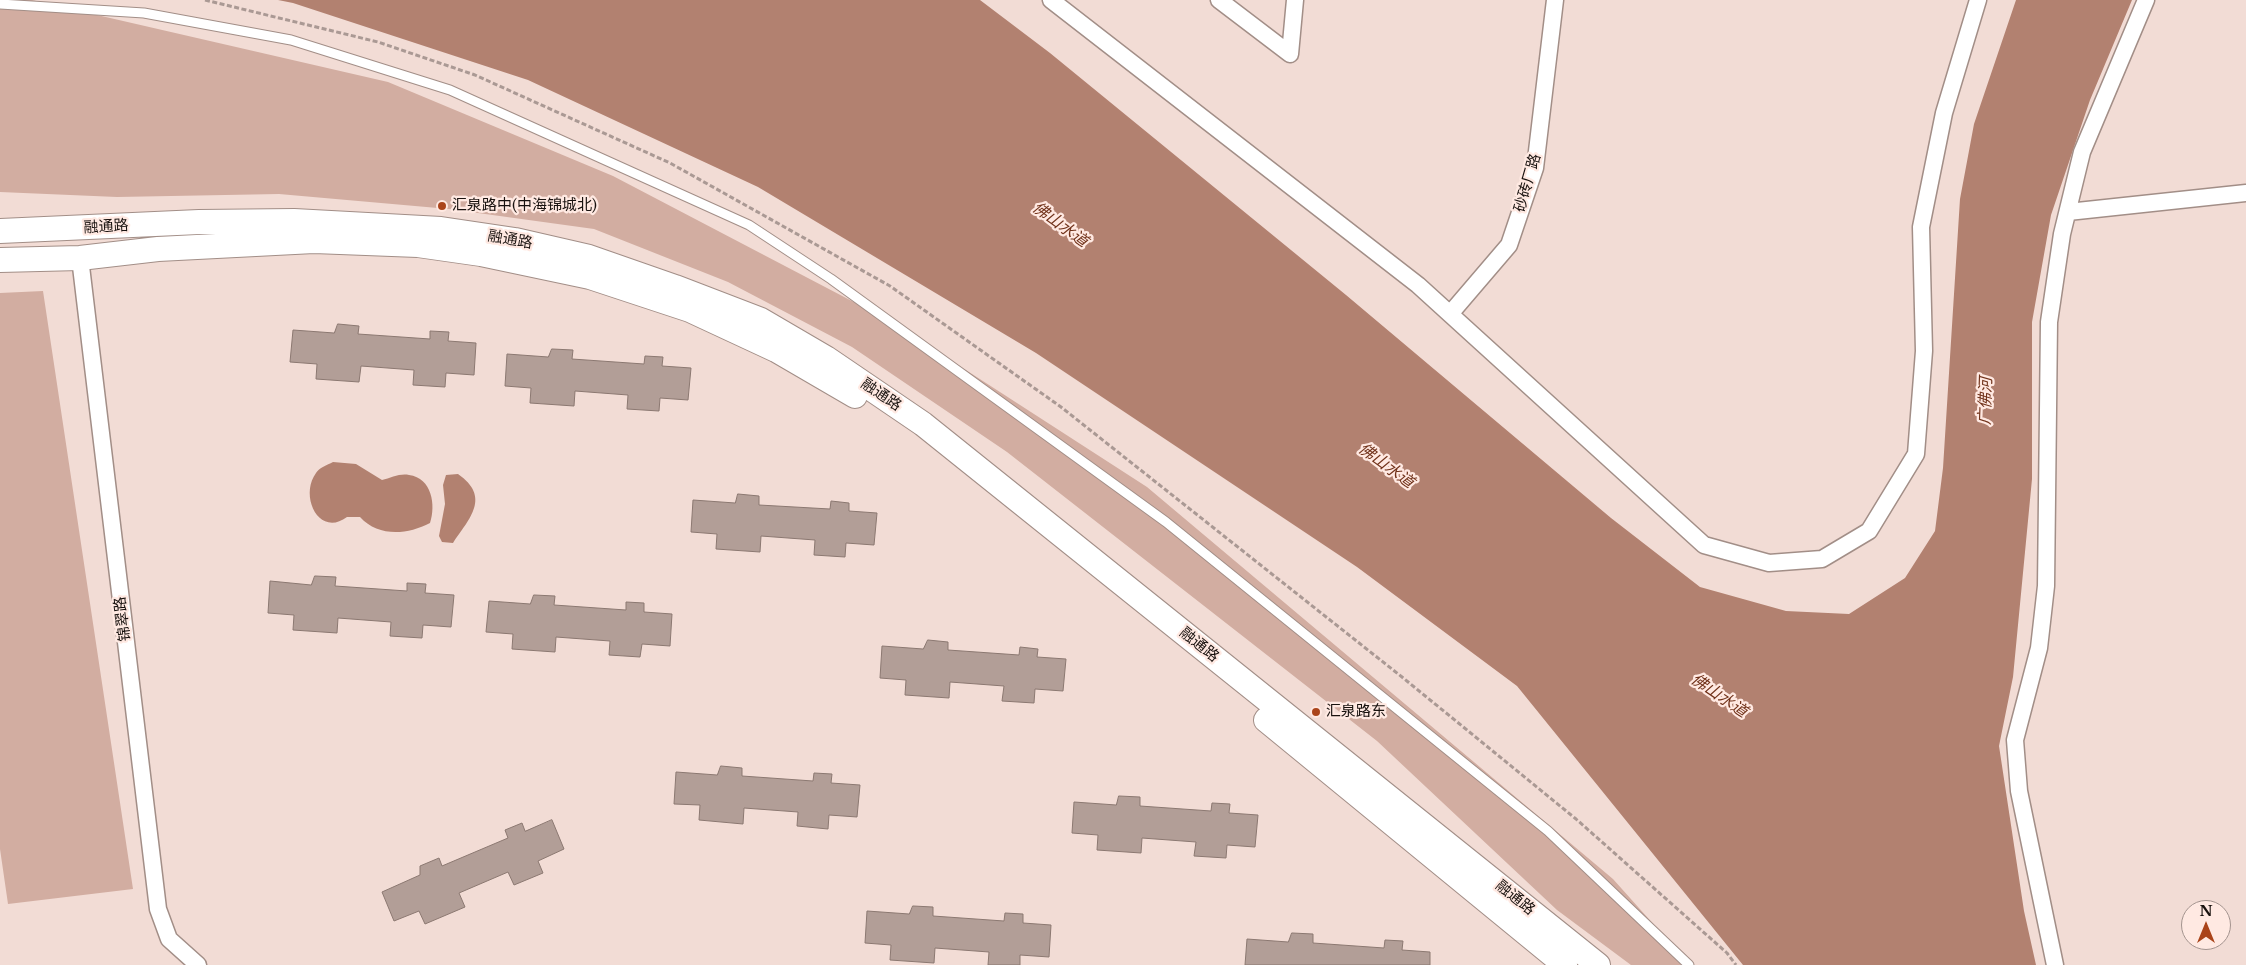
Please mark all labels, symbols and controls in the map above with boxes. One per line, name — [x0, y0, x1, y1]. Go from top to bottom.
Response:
street label: 砂砖厂路 — [1511, 152, 1545, 214]
place label: 汇泉路中(中海锦城北) — [452, 197, 597, 215]
water label: 佛山水道 — [1028, 198, 1092, 252]
marker: 汇泉路中(中海锦城北) — [436, 200, 448, 212]
street label: 融通路 — [83, 217, 129, 237]
street label: 融通路 — [486, 227, 534, 253]
street label: 融通路 — [857, 375, 905, 415]
water label: 广佛河 — [1976, 377, 1996, 425]
water label: 佛山水道 — [1354, 439, 1418, 493]
street label: 锦翠路 — [111, 596, 135, 642]
street label: 融通路 — [1176, 624, 1222, 666]
water label: 佛山水道 — [1687, 670, 1751, 722]
place label: 汇泉路东 — [1326, 703, 1386, 721]
marker: 汇泉路东 — [1310, 706, 1322, 718]
street label: 融通路 — [1492, 877, 1538, 919]
north arrow — [2181, 900, 2231, 950]
text: N — [2199, 902, 2213, 920]

